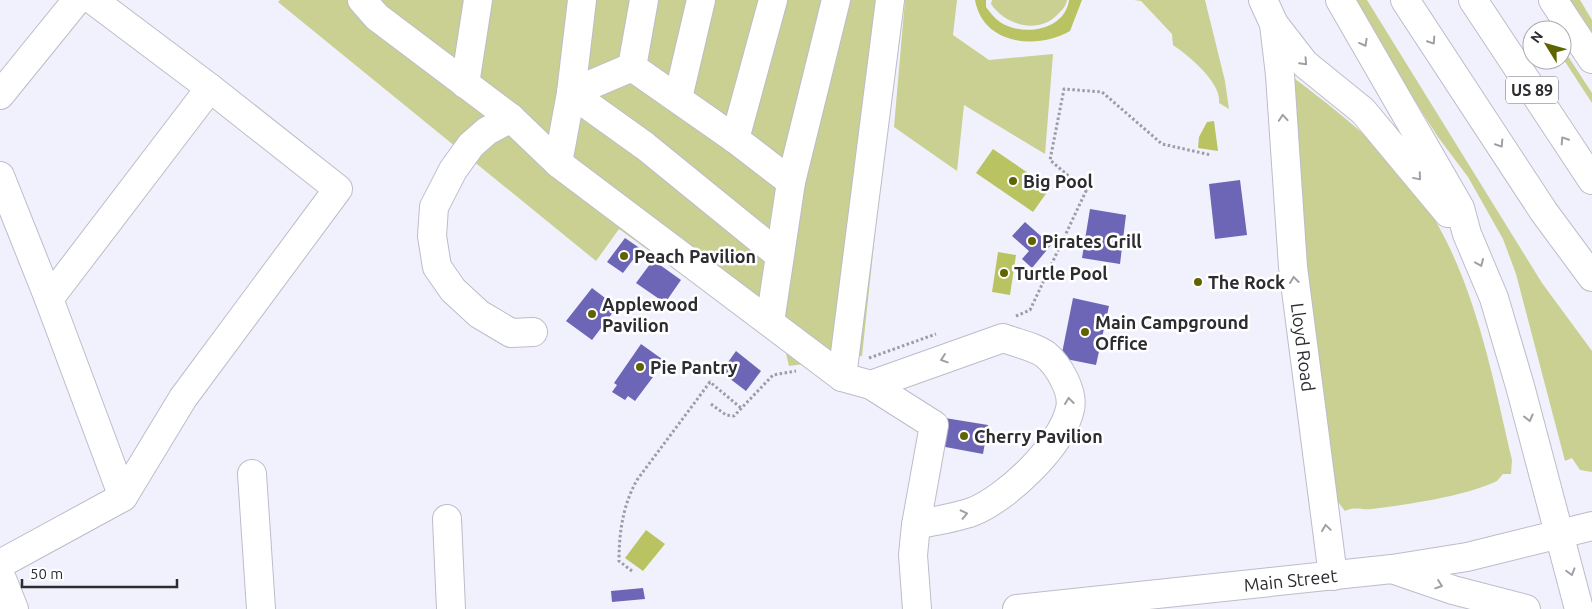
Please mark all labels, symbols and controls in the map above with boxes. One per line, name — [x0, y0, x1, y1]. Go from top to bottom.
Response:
north arrow — [1522, 20, 1572, 70]
text: N — [1527, 28, 1546, 46]
one-way arrow — [1426, 35, 1435, 45]
one-way arrow — [1358, 37, 1368, 46]
one-way arrow — [1298, 56, 1307, 65]
road number: US 89 — [1506, 76, 1558, 104]
one-way arrow — [1277, 114, 1288, 122]
one-way arrow — [1561, 136, 1570, 145]
one-way arrow — [1494, 139, 1503, 148]
place label: Big Pool — [1023, 171, 1094, 191]
one-way arrow — [1412, 171, 1420, 180]
marker: Big Pool — [1007, 175, 1019, 187]
place label: Pirates Grill — [1042, 231, 1142, 251]
marker: Pirates Grill — [1026, 235, 1038, 247]
place label: Peach Pavilion — [634, 246, 756, 266]
marker: Peach Pavilion — [618, 250, 630, 262]
one-way arrow — [1473, 258, 1484, 267]
place label: Turtle Pool — [1014, 263, 1108, 283]
marker: Turtle Pool — [998, 267, 1010, 279]
place label: The Rock — [1208, 272, 1285, 292]
marker: The Rock — [1192, 276, 1204, 288]
one-way arrow — [1289, 276, 1300, 284]
place label: Applewood Pavilion — [602, 294, 698, 335]
street label: Lloyd Road — [1288, 302, 1319, 393]
marker: Applewood Pavilion — [586, 308, 598, 320]
place label: Main Campground Office — [1095, 312, 1249, 353]
marker: Main Campground Office — [1079, 326, 1091, 338]
one-way arrow — [940, 353, 949, 363]
place label: Pie Pantry — [650, 357, 738, 377]
marker: Pie Pantry — [634, 361, 646, 373]
one-way arrow — [1064, 397, 1075, 405]
one-way arrow — [1523, 413, 1533, 422]
place label: Cherry Pavilion — [974, 426, 1103, 446]
marker: Cherry Pavilion — [958, 430, 970, 442]
one-way arrow — [959, 509, 968, 520]
one-way arrow — [1322, 524, 1332, 532]
scale bar — [22, 556, 178, 588]
text: 50 m — [30, 565, 63, 582]
street label: Main Street — [1243, 565, 1338, 595]
one-way arrow — [1565, 568, 1576, 576]
one-way arrow — [1434, 579, 1442, 589]

